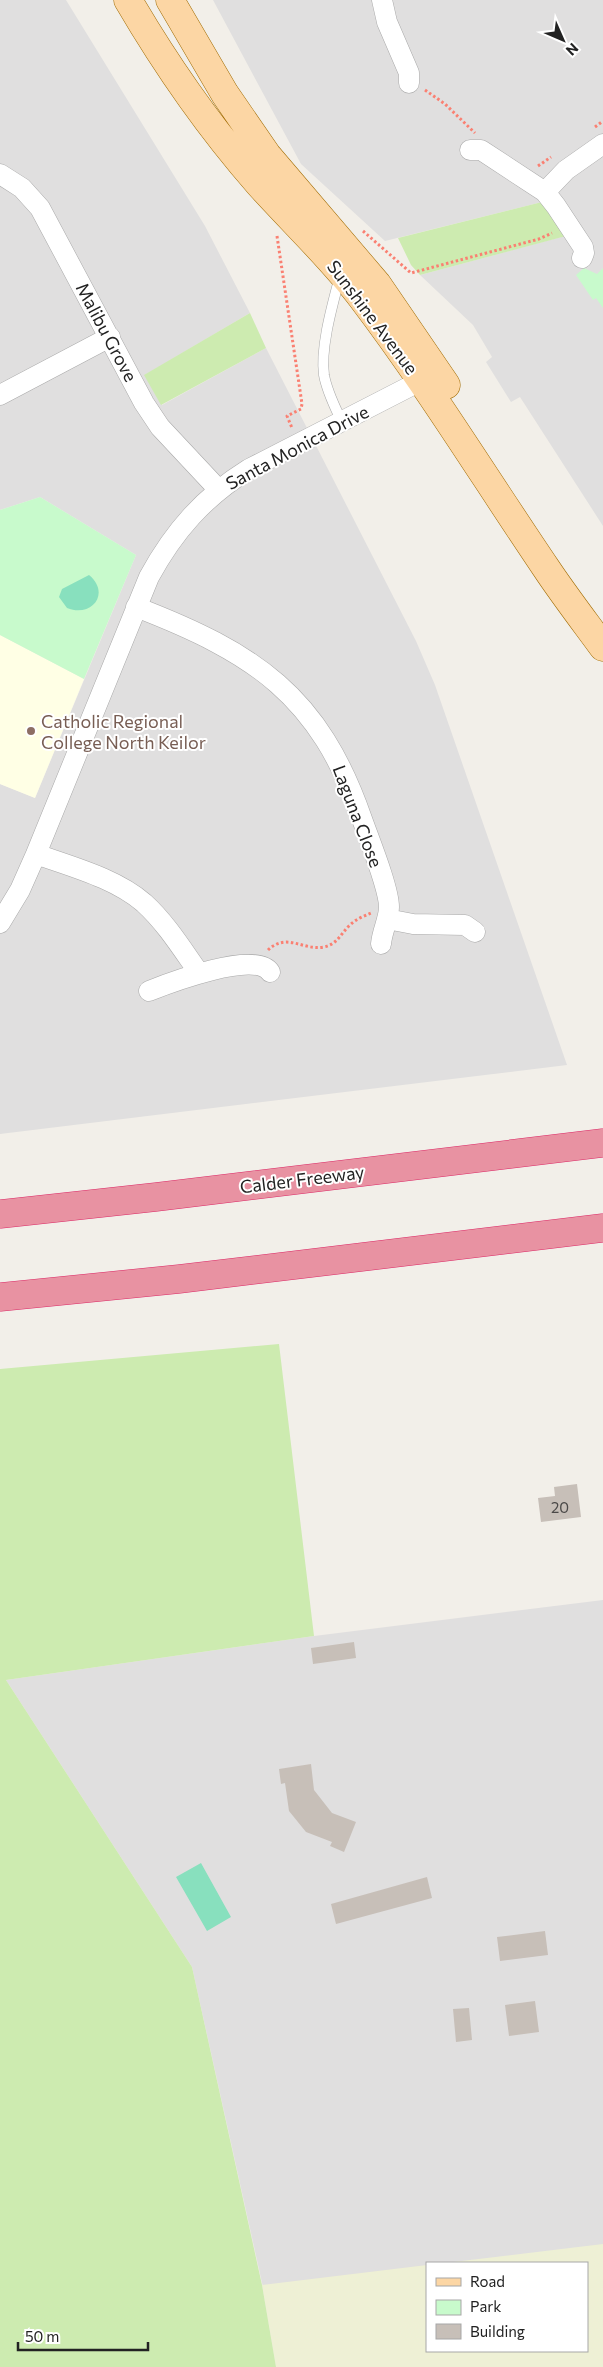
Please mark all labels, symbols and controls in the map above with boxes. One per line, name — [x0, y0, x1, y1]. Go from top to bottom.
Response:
north arrow — [538, 15, 588, 65]
text: N — [563, 40, 582, 59]
street label: Sunshine Avenue — [323, 256, 423, 378]
street label: Malibu Grove — [72, 279, 142, 385]
street label: Santa Monica Drive — [222, 400, 372, 494]
place label: Catholic Regional College North Keilor — [41, 710, 206, 753]
marker: Catholic Regional College North Keilor — [25, 725, 37, 737]
street label: Laguna Close — [328, 762, 388, 870]
street label: Calder Freeway — [238, 1160, 366, 1198]
house number: 20 — [551, 1498, 569, 1516]
legend — [426, 2262, 588, 2352]
text: Road — [470, 2272, 505, 2290]
text: Park — [470, 2297, 501, 2315]
scale bar — [18, 2320, 148, 2352]
text: Building — [470, 2322, 525, 2340]
text: 50 m — [25, 2327, 59, 2345]

